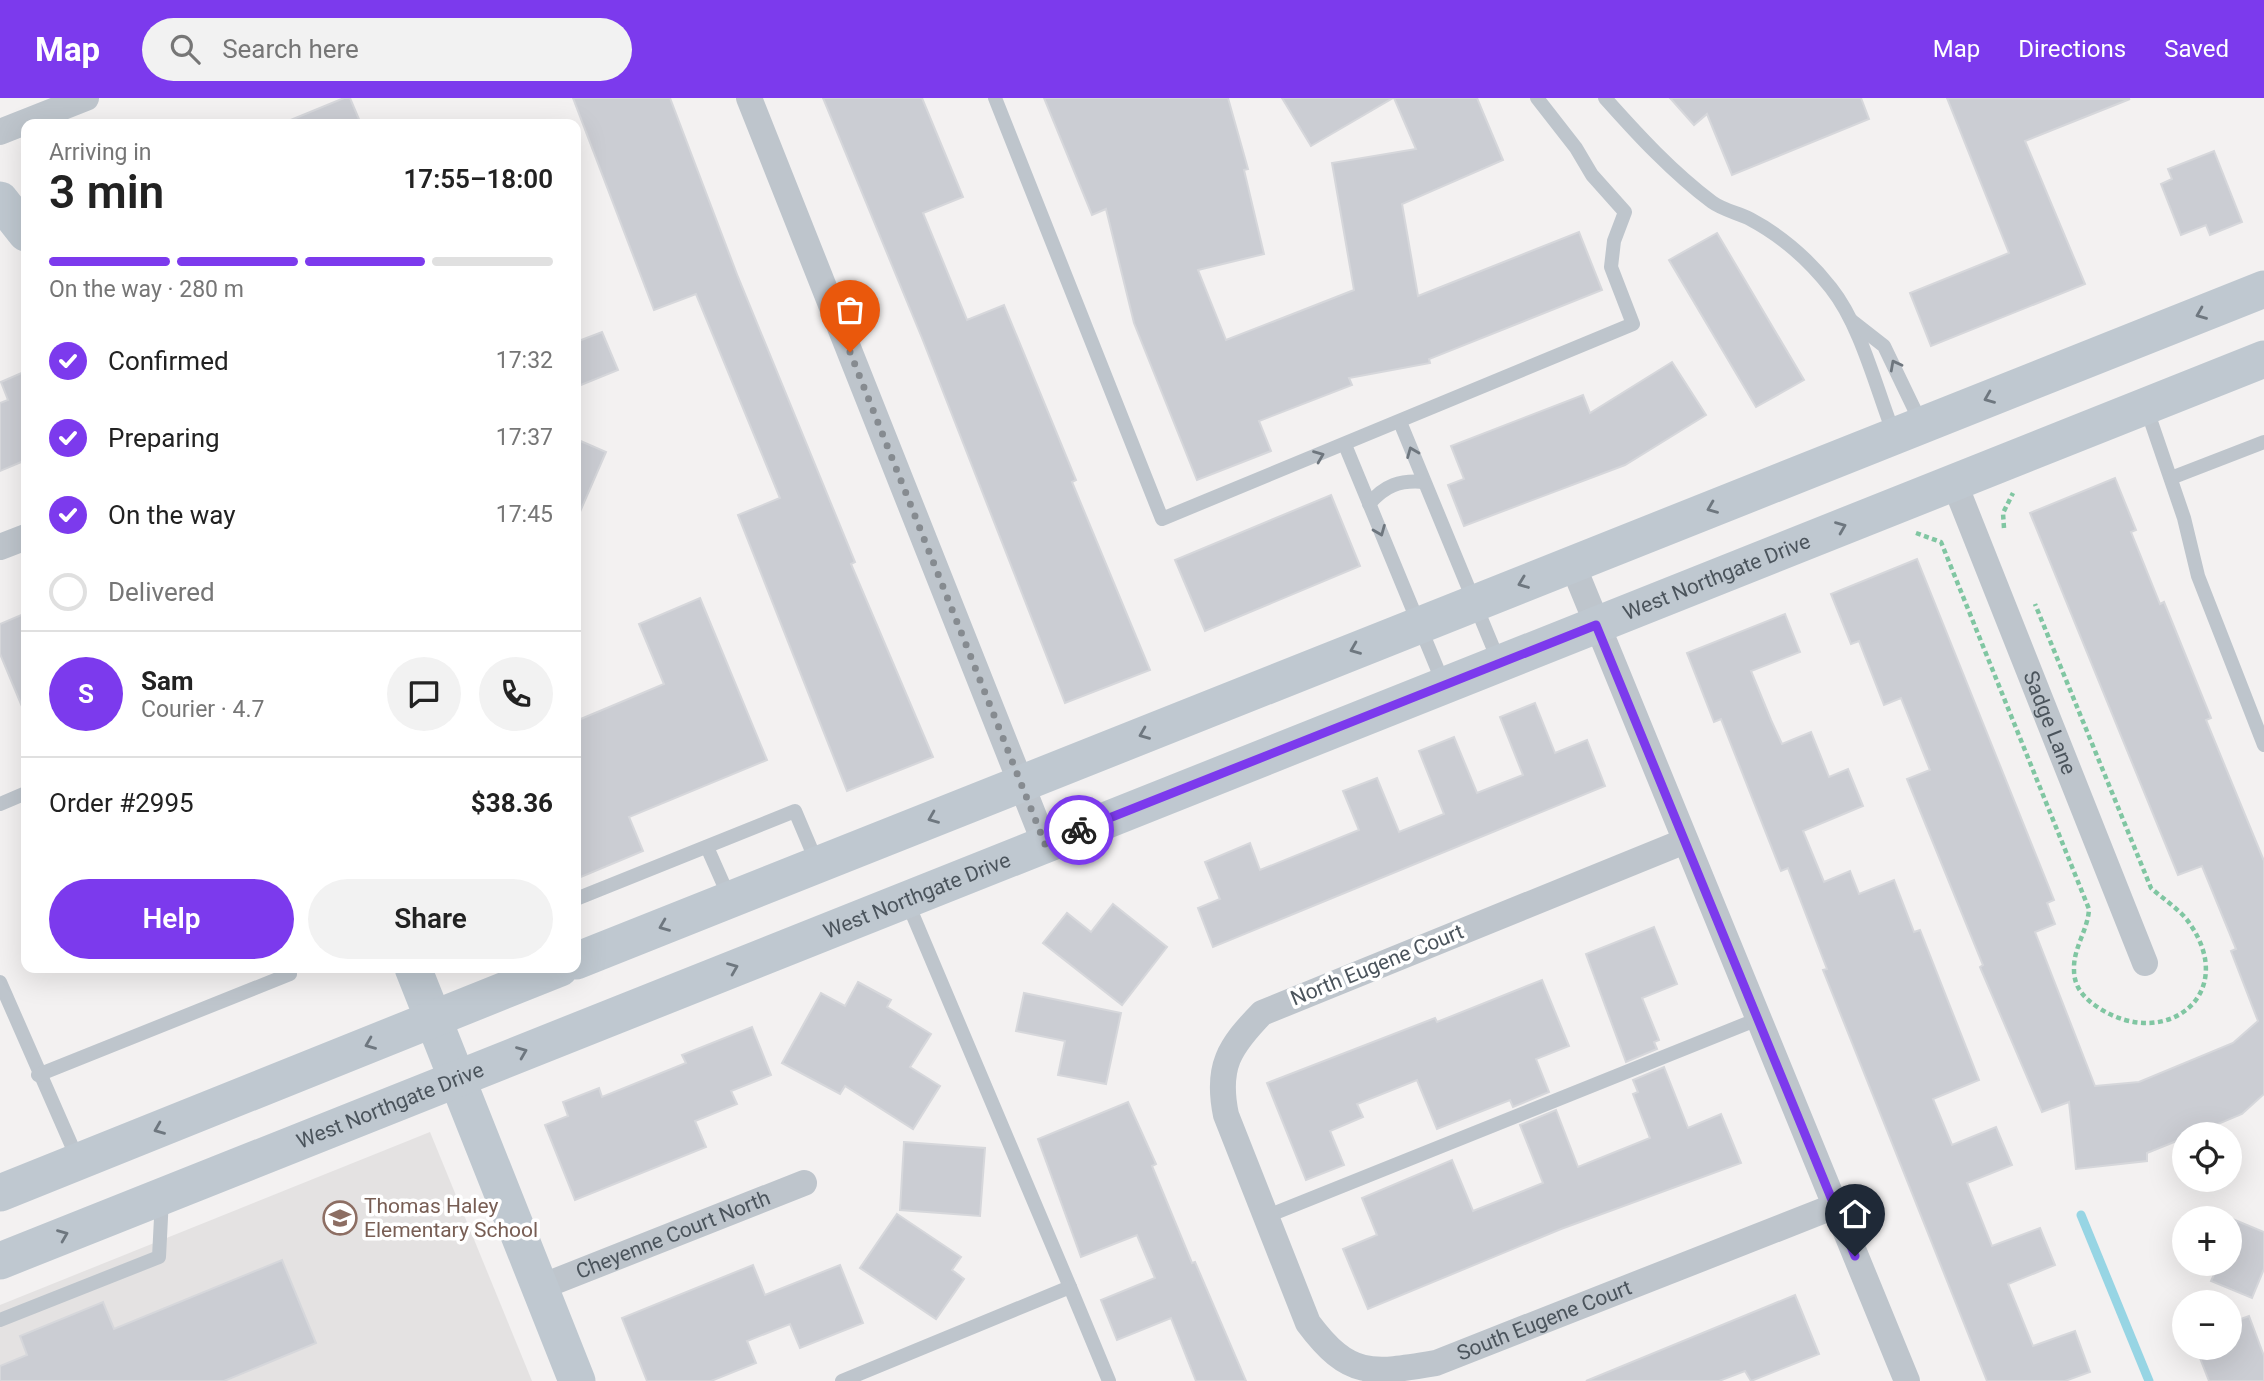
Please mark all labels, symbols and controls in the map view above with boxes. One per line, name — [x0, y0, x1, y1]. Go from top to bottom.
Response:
search box — [142, 18, 632, 81]
text: Map — [35, 30, 100, 69]
icon: search — [166, 30, 204, 68]
text: Search here — [222, 34, 359, 64]
text: Map — [1933, 35, 1980, 63]
text: Directions — [2018, 35, 2126, 63]
text: Saved — [2164, 35, 2229, 63]
text: Arriving in — [49, 139, 152, 166]
text: 17:55–18:00 — [403, 164, 553, 194]
text: 3 min — [49, 165, 164, 219]
text: On the way · 280 m — [49, 276, 244, 303]
pin — [820, 280, 880, 352]
icon: bag — [831, 291, 869, 329]
one-way arrow — [2195, 305, 2207, 319]
icon: check — [49, 342, 87, 380]
text: Confirmed — [108, 346, 229, 376]
text: 17:32 — [496, 347, 553, 374]
one-way arrow — [1890, 360, 1903, 373]
one-way arrow — [1984, 389, 1996, 403]
icon: check — [49, 419, 87, 457]
text: Preparing — [108, 423, 220, 453]
text: 17:37 — [496, 424, 553, 451]
one-way arrow — [1406, 446, 1420, 459]
one-way arrow — [1312, 450, 1324, 464]
icon: check — [49, 496, 87, 534]
one-way arrow — [1707, 499, 1719, 513]
text: On the way — [108, 500, 236, 530]
text: 17:45 — [496, 501, 553, 528]
one-way arrow — [1835, 522, 1847, 536]
one-way arrow — [1372, 524, 1386, 536]
street label: West Northgate Drive — [1620, 529, 1814, 625]
one-way arrow — [1517, 574, 1529, 588]
text: Delivered — [108, 577, 215, 607]
one-way arrow — [1350, 641, 1362, 655]
button: chat — [387, 657, 461, 731]
button: phone — [479, 657, 553, 731]
text: Sam — [141, 666, 193, 696]
street label: Sadge Lane — [2018, 667, 2081, 778]
text: S — [78, 679, 94, 709]
text: Courier · 4.7 — [141, 696, 264, 723]
one-way arrow — [1138, 725, 1150, 739]
text: Order #2995 — [49, 788, 194, 818]
text: $38.36 — [471, 788, 553, 818]
courier — [1044, 795, 1114, 865]
one-way arrow — [927, 809, 939, 823]
icon: bike — [1060, 811, 1098, 849]
street label: West Northgate Drive — [820, 848, 1014, 944]
button: Help — [49, 879, 294, 959]
button: Share — [308, 879, 553, 959]
one-way arrow — [658, 917, 670, 931]
street label: North Eugene Court — [1287, 919, 1467, 1011]
one-way arrow — [726, 962, 739, 976]
one-way arrow — [365, 1036, 377, 1050]
one-way arrow — [515, 1047, 527, 1061]
street label: West Northgate Drive — [293, 1058, 487, 1154]
one-way arrow — [154, 1121, 167, 1135]
map controls — [2172, 1122, 2242, 1360]
button: locate — [2172, 1122, 2242, 1192]
pin — [1825, 1184, 1885, 1256]
street label: Cheyenne Court North — [572, 1186, 774, 1284]
place label: Thomas Haley Elementary School — [364, 1194, 538, 1242]
icon: home — [1836, 1195, 1874, 1233]
school or university icon: Thomas Haley Elementary School — [321, 1199, 359, 1237]
button: + — [2172, 1206, 2242, 1276]
one-way arrow — [57, 1230, 69, 1244]
street label: South Eugene Court — [1453, 1275, 1635, 1366]
button: − — [2172, 1290, 2242, 1360]

